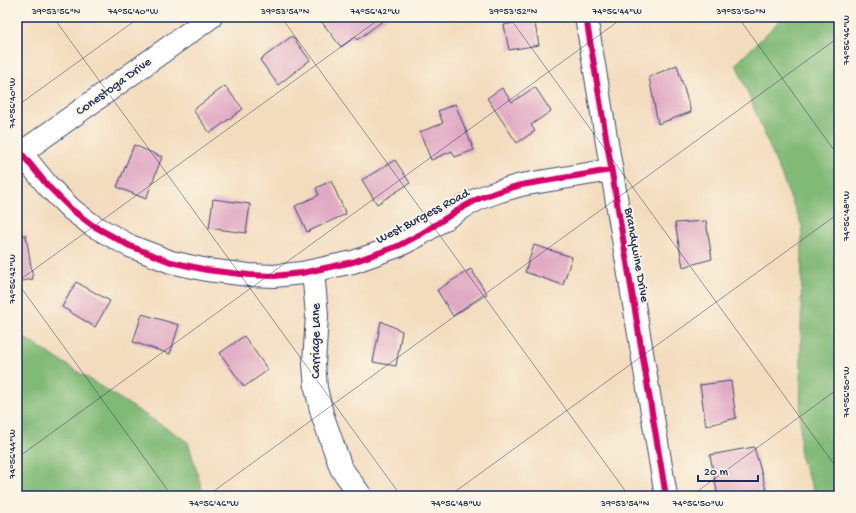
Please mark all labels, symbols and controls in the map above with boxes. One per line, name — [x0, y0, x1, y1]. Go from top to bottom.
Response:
text: 39°53'56"N — [31, 6, 81, 18]
text: 74°56'40"W — [107, 6, 159, 18]
text: 39°53'54"N — [260, 6, 310, 18]
text: 74°56'42"W — [349, 6, 400, 18]
text: 39°53'52"N — [488, 6, 538, 18]
text: 74°56'44"W — [591, 6, 642, 18]
text: 39°53'50"N — [715, 6, 766, 18]
text: 74°56'46"W — [841, 15, 853, 66]
street label: Conestoga Drive — [73, 54, 155, 119]
text: 74°56'40"W — [7, 77, 19, 129]
street label: West Burgess Road — [374, 185, 473, 248]
text: 74°56'48"W — [841, 190, 853, 242]
street label: Brandywine Drive — [620, 206, 652, 304]
text: 74°56'42"W — [7, 254, 19, 305]
street label: Carriage Lane — [309, 303, 324, 379]
text: 74°56'50"W — [841, 366, 853, 418]
text: 74°56'44"W — [7, 429, 19, 480]
scale bar — [698, 457, 758, 483]
text: 20 m — [704, 466, 729, 480]
text: 74°56'46"W — [188, 498, 239, 510]
text: 74°56'48"W — [430, 498, 482, 510]
text: 39°53'54"N — [600, 498, 650, 510]
text: 74°56'50"W — [672, 498, 724, 510]

